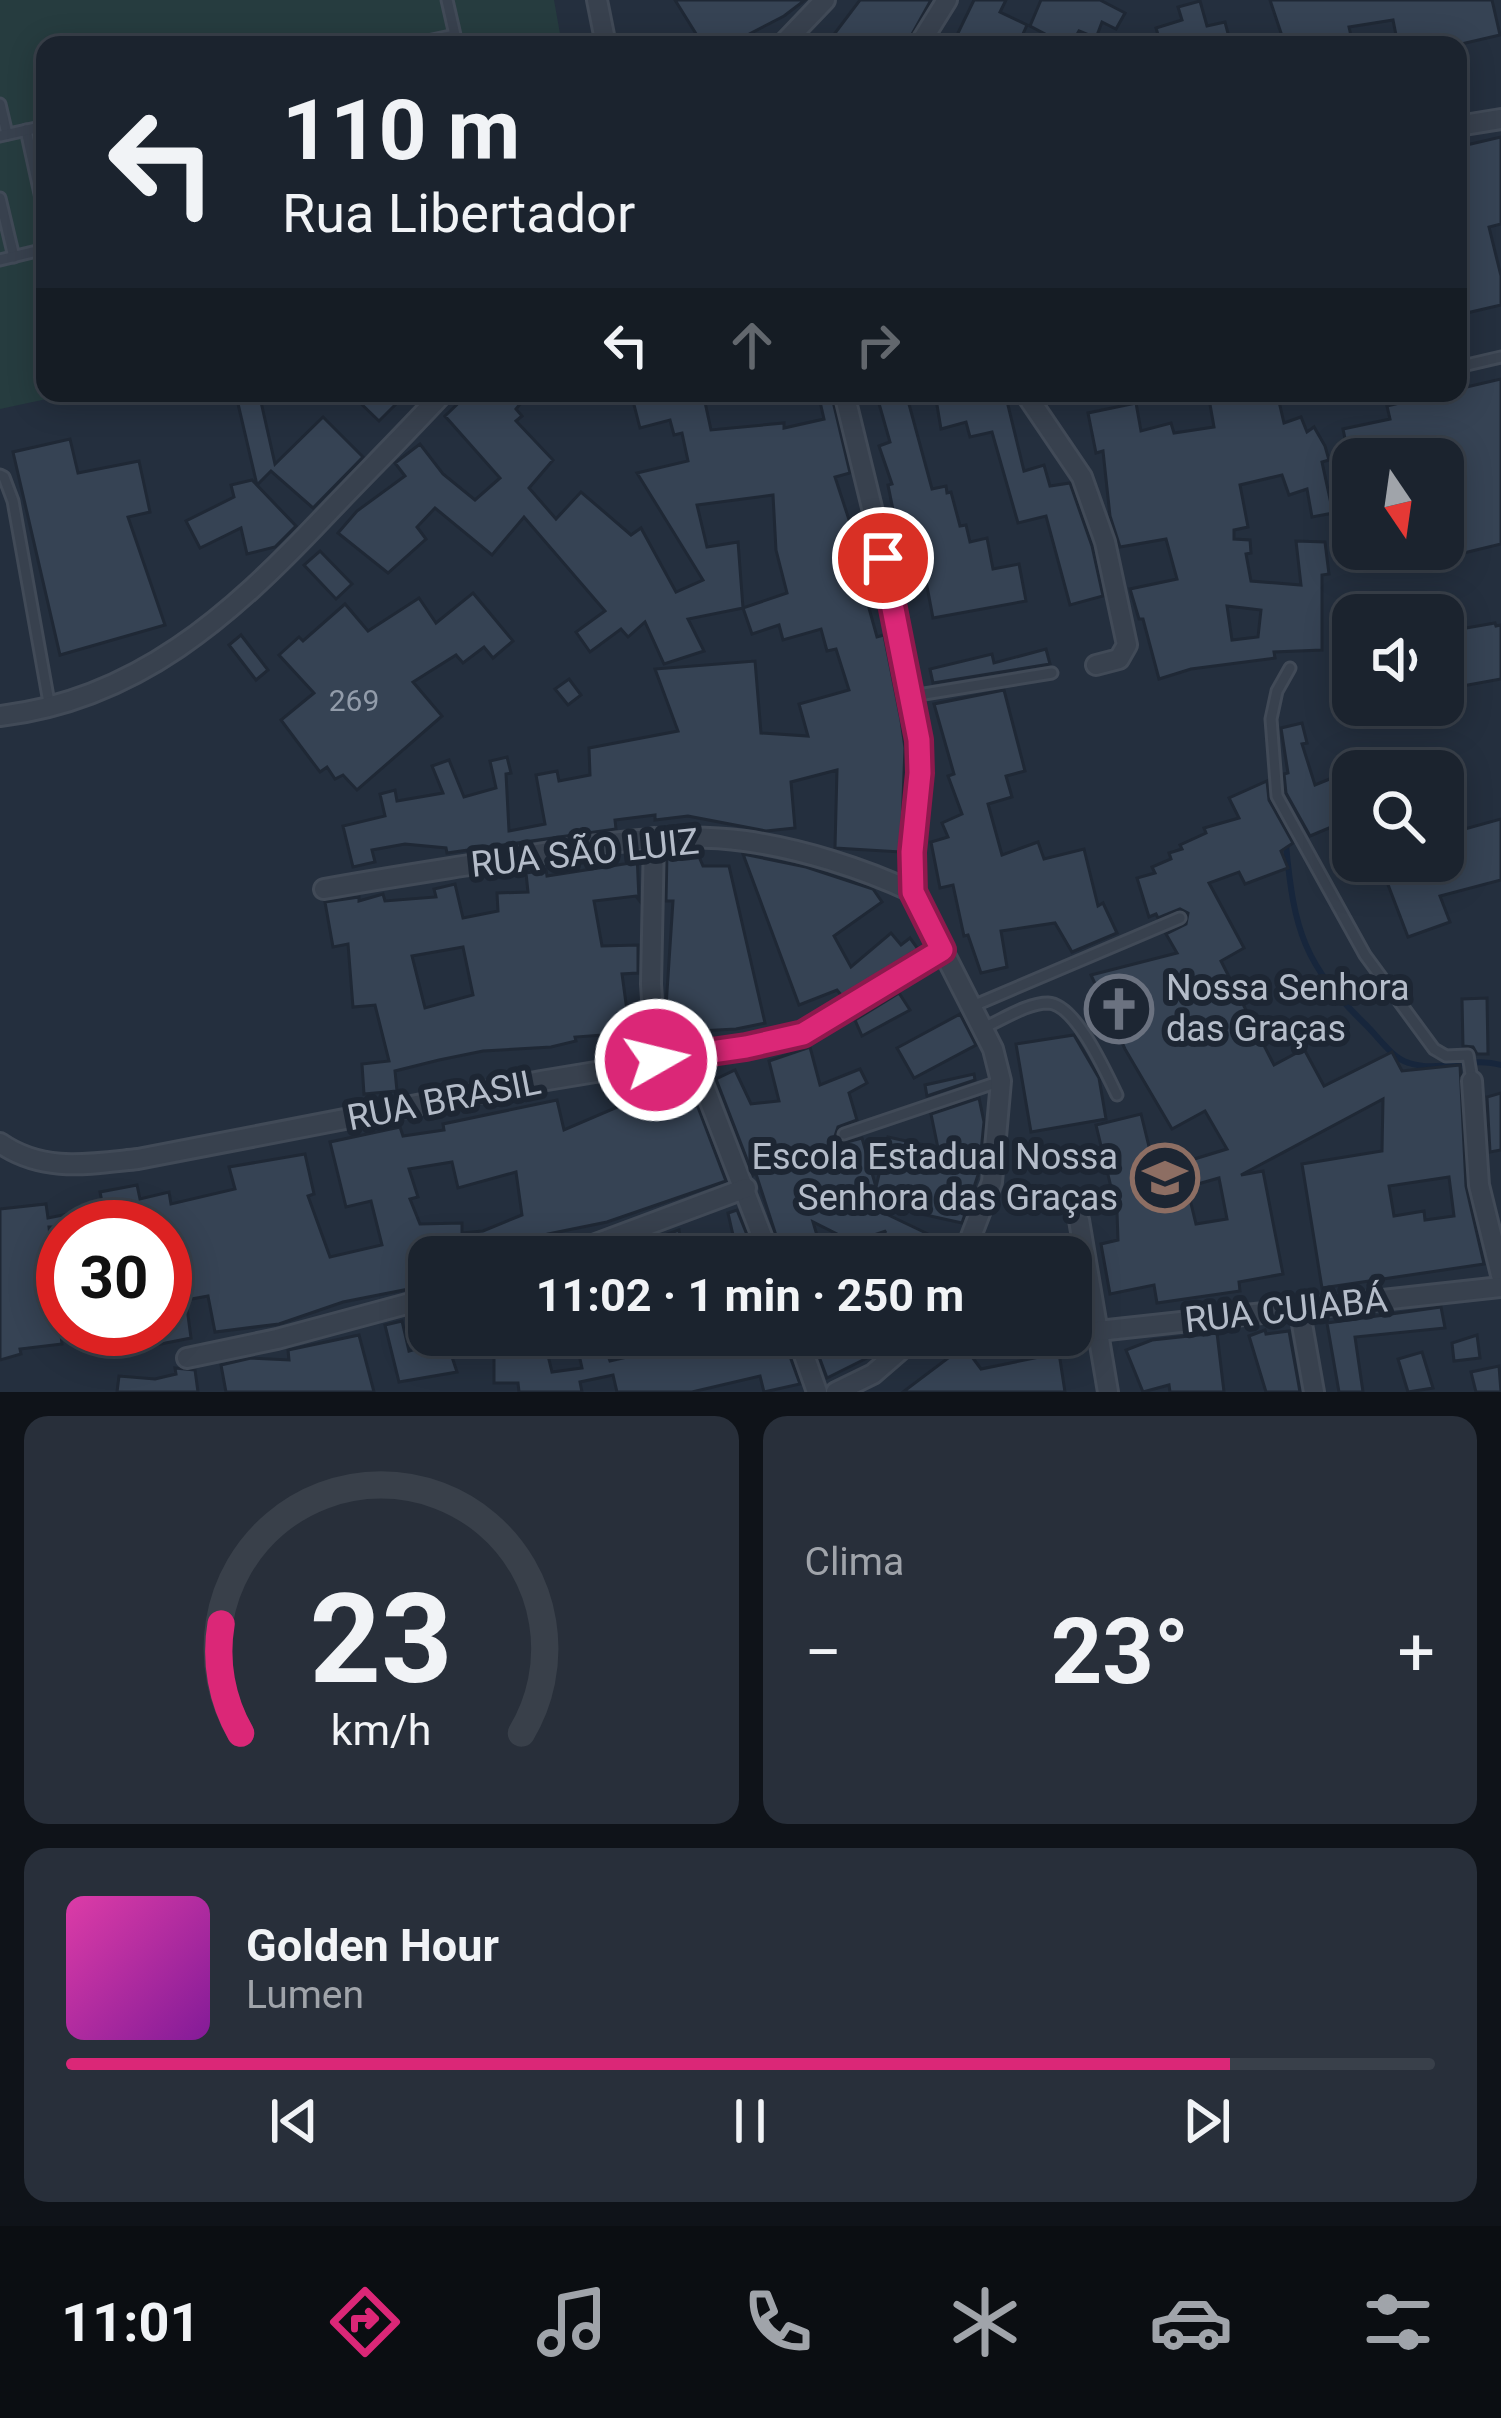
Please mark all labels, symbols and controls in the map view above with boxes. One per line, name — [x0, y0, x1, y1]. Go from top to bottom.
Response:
text: 110 m — [282, 81, 520, 180]
icon: left — [84, 84, 240, 240]
text: Rua Libertador — [282, 182, 635, 245]
icon: left — [593, 312, 659, 378]
icon: ahead — [719, 312, 785, 378]
icon: right — [845, 312, 911, 378]
north arrow — [1332, 438, 1464, 570]
map controls — [1332, 438, 1464, 882]
pin — [832, 507, 934, 609]
icon: arrive — [850, 525, 916, 591]
button: sound — [1332, 594, 1464, 726]
house number: 269 — [329, 683, 379, 718]
button: search — [1332, 750, 1464, 882]
street label: RUA SÃO LUIZ — [469, 819, 701, 886]
place label: Nossa Senhora das Graças — [1166, 967, 1410, 1050]
church icon: Nossa Senhora das Graças — [1084, 974, 1154, 1044]
position arrow — [593, 997, 719, 1123]
street label: RUA BRASIL — [344, 1061, 544, 1139]
place label: Escola Estadual Nossa Senhora das Graças — [752, 1136, 1118, 1219]
school or university icon: Escola Estadual Nossa Senhora das Graças — [1130, 1143, 1200, 1213]
speed limit sign: 30 — [36, 1200, 192, 1356]
text: 11:02 · 1 min · 250 m — [536, 1269, 964, 1322]
street label: RUA CUIABÁ — [1182, 1277, 1390, 1342]
text: Clima — [805, 1539, 904, 1585]
text: 23 — [310, 1566, 453, 1712]
text: 23° — [1051, 1600, 1189, 1705]
text: − — [805, 1614, 842, 1691]
text: + — [1398, 1614, 1435, 1691]
text: km/h — [331, 1705, 432, 1755]
text: Golden Hour — [246, 1919, 499, 1972]
text: Lumen — [246, 1972, 364, 2018]
icon: previous — [261, 2088, 327, 2154]
icon: pause — [717, 2088, 783, 2154]
icon: next — [1174, 2088, 1240, 2154]
icon: directions — [323, 2280, 407, 2364]
icon: music — [530, 2280, 614, 2364]
icon: phone — [736, 2280, 820, 2364]
icon: climate — [943, 2280, 1027, 2364]
icon: car — [1149, 2280, 1233, 2364]
icon: filters — [1356, 2280, 1440, 2364]
text: 11:01 — [61, 2291, 200, 2354]

